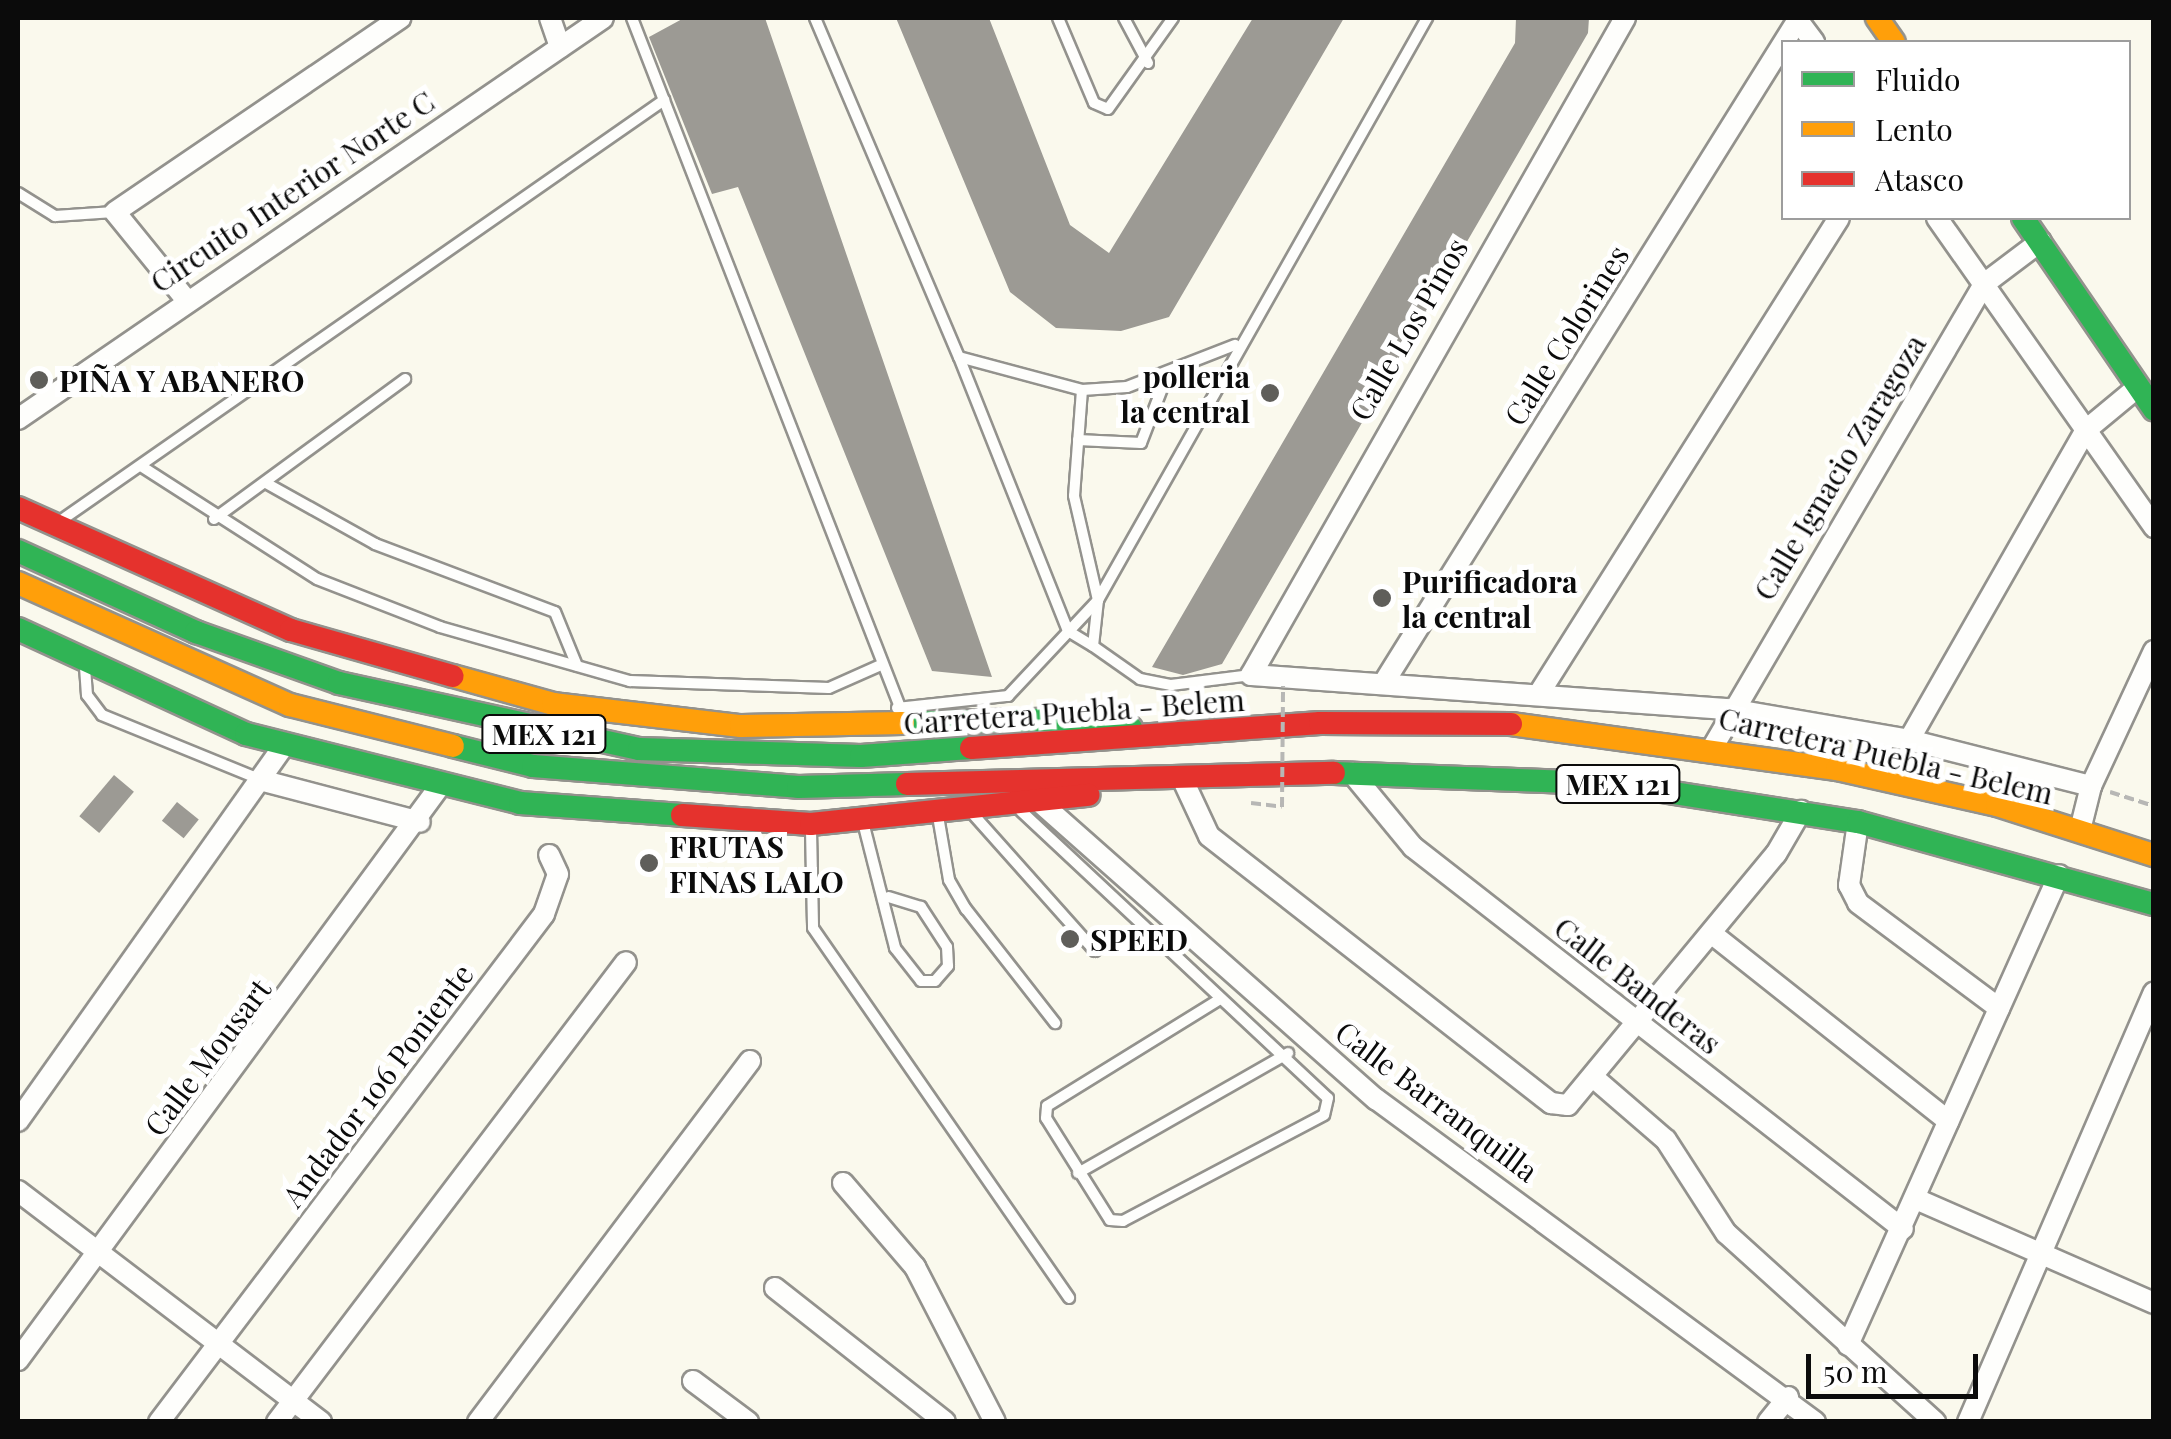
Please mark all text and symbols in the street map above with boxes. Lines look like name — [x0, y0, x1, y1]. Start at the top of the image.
legend — [1781, 40, 2131, 220]
text: Fluido — [1875, 59, 1961, 99]
street label: Circuito Interior Norte C — [143, 82, 441, 300]
text: Lento — [1875, 109, 1953, 149]
text: Atasco — [1875, 159, 1964, 199]
street label: Calle Los Pinos — [1341, 232, 1475, 426]
street label: Calle Colorines — [1496, 238, 1636, 432]
street label: Calle Ignacio Zaragoza — [1745, 328, 1933, 606]
place label: polleria la central — [1120, 358, 1250, 428]
place label: PIÑA Y ABANERO — [59, 362, 307, 398]
marker: PIÑA Y ABANERO — [28, 369, 50, 391]
marker: polleria la central — [1259, 382, 1281, 404]
place label: Purificadora la central — [1402, 563, 1578, 634]
marker: Purificadora la central — [1371, 587, 1393, 609]
street label: Carretera Puebla - Belem — [902, 681, 1246, 741]
street label: Carretera Puebla - Belem — [1715, 699, 2057, 811]
road number: MEX 121 — [479, 711, 609, 757]
road number: MEX 121 — [1553, 761, 1683, 807]
place label: FRUTAS FINAS LALO — [669, 828, 844, 898]
marker: FRUTAS FINAS LALO — [638, 852, 660, 874]
street label: Calle Banderas — [1548, 909, 1728, 1061]
place label: SPEED — [1090, 921, 1188, 957]
marker: SPEED — [1059, 928, 1081, 950]
street label: Andador 106 Poniente — [274, 956, 480, 1214]
street label: Calle Mousart — [136, 972, 278, 1142]
street label: Calle Barranquilla — [1329, 1013, 1545, 1189]
scale bar — [1811, 1334, 1984, 1396]
text: 50 m — [1823, 1351, 1888, 1391]

